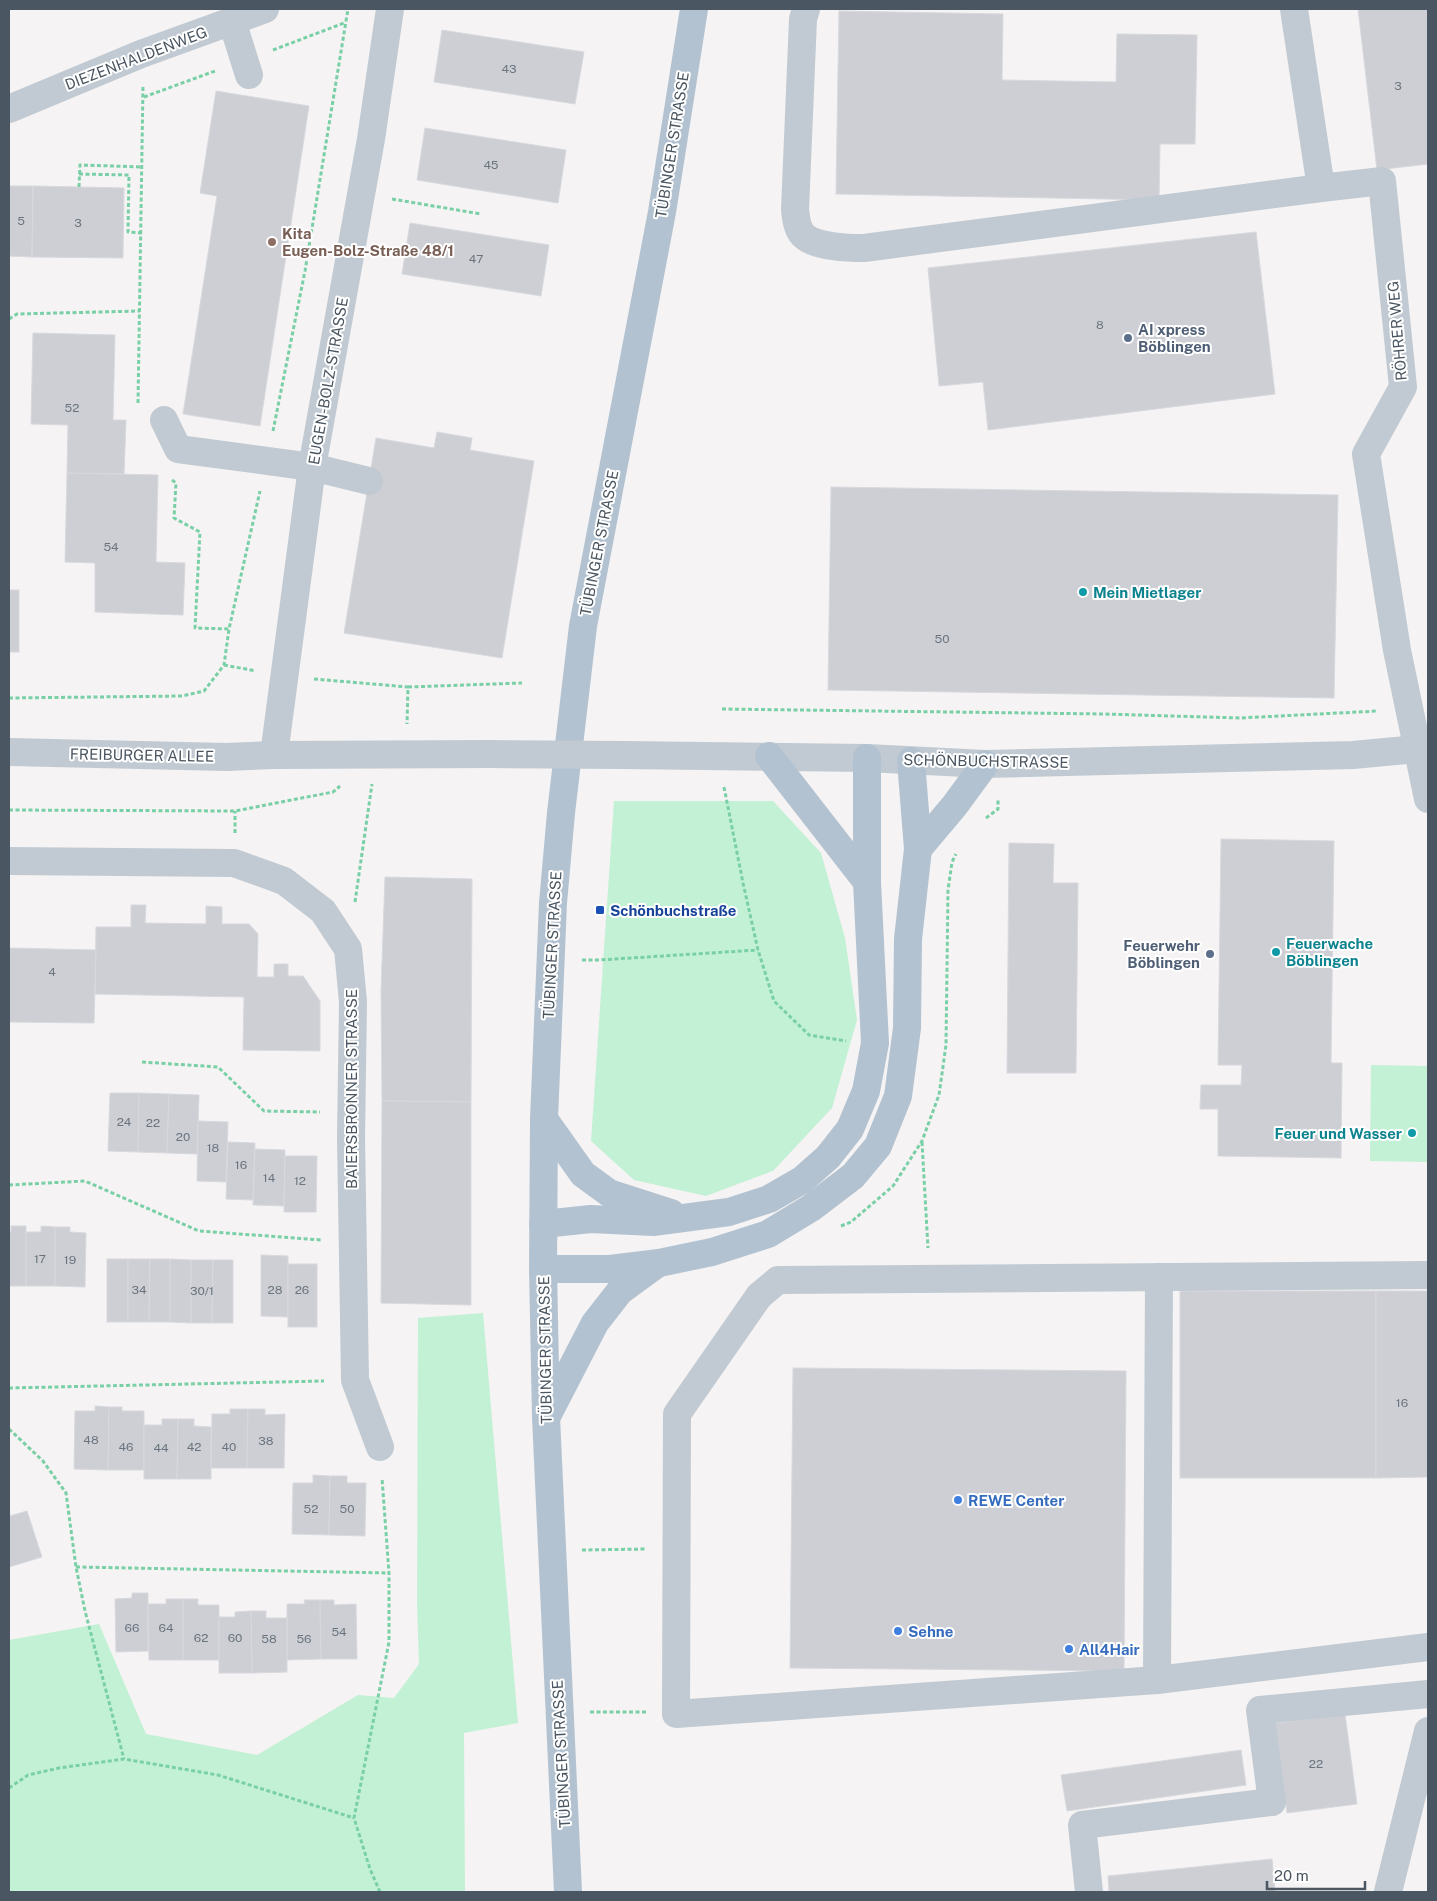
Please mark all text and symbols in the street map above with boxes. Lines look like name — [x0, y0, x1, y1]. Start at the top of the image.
street label: DIEZENHALDENWEG — [63, 23, 209, 93]
house number: 43 — [501, 62, 517, 76]
street label: TÜBINGER STRASSE — [651, 70, 692, 219]
house number: 3 — [1394, 79, 1402, 93]
house number: 45 — [483, 158, 499, 172]
house number: 5 — [17, 214, 25, 228]
house number: 3 — [74, 216, 82, 230]
place label: Kita Eugen-Bolz-Straße 48/1 — [282, 225, 454, 259]
marker: Kita Eugen-Bolz-Straße 48/1 — [266, 236, 278, 248]
house number: 47 — [469, 252, 483, 266]
street label: RÖHRER WEG — [1383, 280, 1410, 382]
street label: EUGEN-BOLZ-STRASSE — [305, 296, 351, 466]
house number: 8 — [1096, 318, 1104, 332]
place label: AI xpress Böblingen — [1138, 321, 1211, 355]
marker: AI xpress Böblingen — [1122, 332, 1134, 344]
house number: 52 — [65, 401, 79, 415]
street label: TÜBINGER STRASSE — [576, 468, 621, 617]
house number: 54 — [103, 540, 119, 554]
place label: Mein Mietlager — [1093, 584, 1201, 601]
marker: Mein Mietlager — [1077, 586, 1089, 598]
house number: 50 — [934, 632, 950, 646]
street label: FREIBURGER ALLEE — [70, 745, 214, 765]
street label: SCHÖNBUCHSTRASSE — [903, 750, 1069, 771]
street label: TÜBINGER STRASSE — [539, 871, 564, 1019]
place label: Schönbuchstraße — [610, 902, 737, 919]
marker: Schönbuchstraße — [594, 904, 606, 916]
place label: Feuerwache Böblingen — [1286, 935, 1373, 969]
place label: Feuerwehr Böblingen — [1123, 937, 1200, 971]
marker: Feuerwache Böblingen — [1270, 946, 1282, 958]
marker: Feuerwehr Böblingen — [1204, 948, 1216, 960]
house number: 4 — [48, 965, 56, 979]
street label: BAIERSBRONNER STRASSE — [343, 989, 360, 1189]
house number: 24 — [117, 1115, 132, 1129]
house number: 22 — [146, 1116, 160, 1130]
place label: Feuer und Wasser — [1274, 1125, 1402, 1142]
marker: Feuer und Wasser — [1406, 1127, 1418, 1139]
house number: 20 — [176, 1130, 190, 1144]
house number: 18 — [207, 1141, 220, 1155]
house number: 16 — [235, 1158, 247, 1172]
house number: 14 — [263, 1171, 276, 1185]
house number: 12 — [294, 1174, 306, 1188]
house number: 17 — [34, 1252, 46, 1266]
house number: 19 — [64, 1253, 76, 1267]
street label: TÜBINGER STRASSE — [534, 1276, 555, 1424]
house number: 34 — [131, 1283, 147, 1297]
house number: 28 — [268, 1283, 283, 1297]
house number: 26 — [295, 1283, 309, 1297]
house number: 30/1 — [190, 1284, 214, 1298]
house number: 16 — [1396, 1396, 1408, 1410]
house number: 48 — [83, 1433, 99, 1447]
house number: 38 — [258, 1434, 274, 1448]
house number: 46 — [118, 1440, 134, 1454]
house number: 42 — [187, 1440, 201, 1454]
house number: 40 — [222, 1440, 236, 1454]
house number: 44 — [153, 1441, 169, 1455]
place label: REWE Center — [968, 1492, 1064, 1509]
marker: REWE Center — [952, 1494, 964, 1506]
house number: 52 — [304, 1502, 318, 1516]
house number: 50 — [339, 1502, 355, 1516]
house number: 66 — [125, 1621, 139, 1635]
house number: 64 — [159, 1621, 174, 1635]
place label: Sehne — [908, 1623, 953, 1640]
house number: 54 — [331, 1625, 347, 1639]
marker: Sehne — [892, 1625, 904, 1637]
house number: 62 — [194, 1631, 208, 1645]
house number: 60 — [228, 1631, 242, 1645]
house number: 58 — [261, 1632, 277, 1646]
house number: 56 — [296, 1632, 312, 1646]
place label: All4Hair — [1079, 1641, 1140, 1658]
marker: All4Hair — [1063, 1643, 1075, 1655]
street label: TÜBINGER STRASSE — [548, 1680, 573, 1828]
house number: 22 — [1309, 1757, 1323, 1771]
scale bar — [1267, 1858, 1364, 1890]
text: 20 m — [1274, 1867, 1309, 1884]

